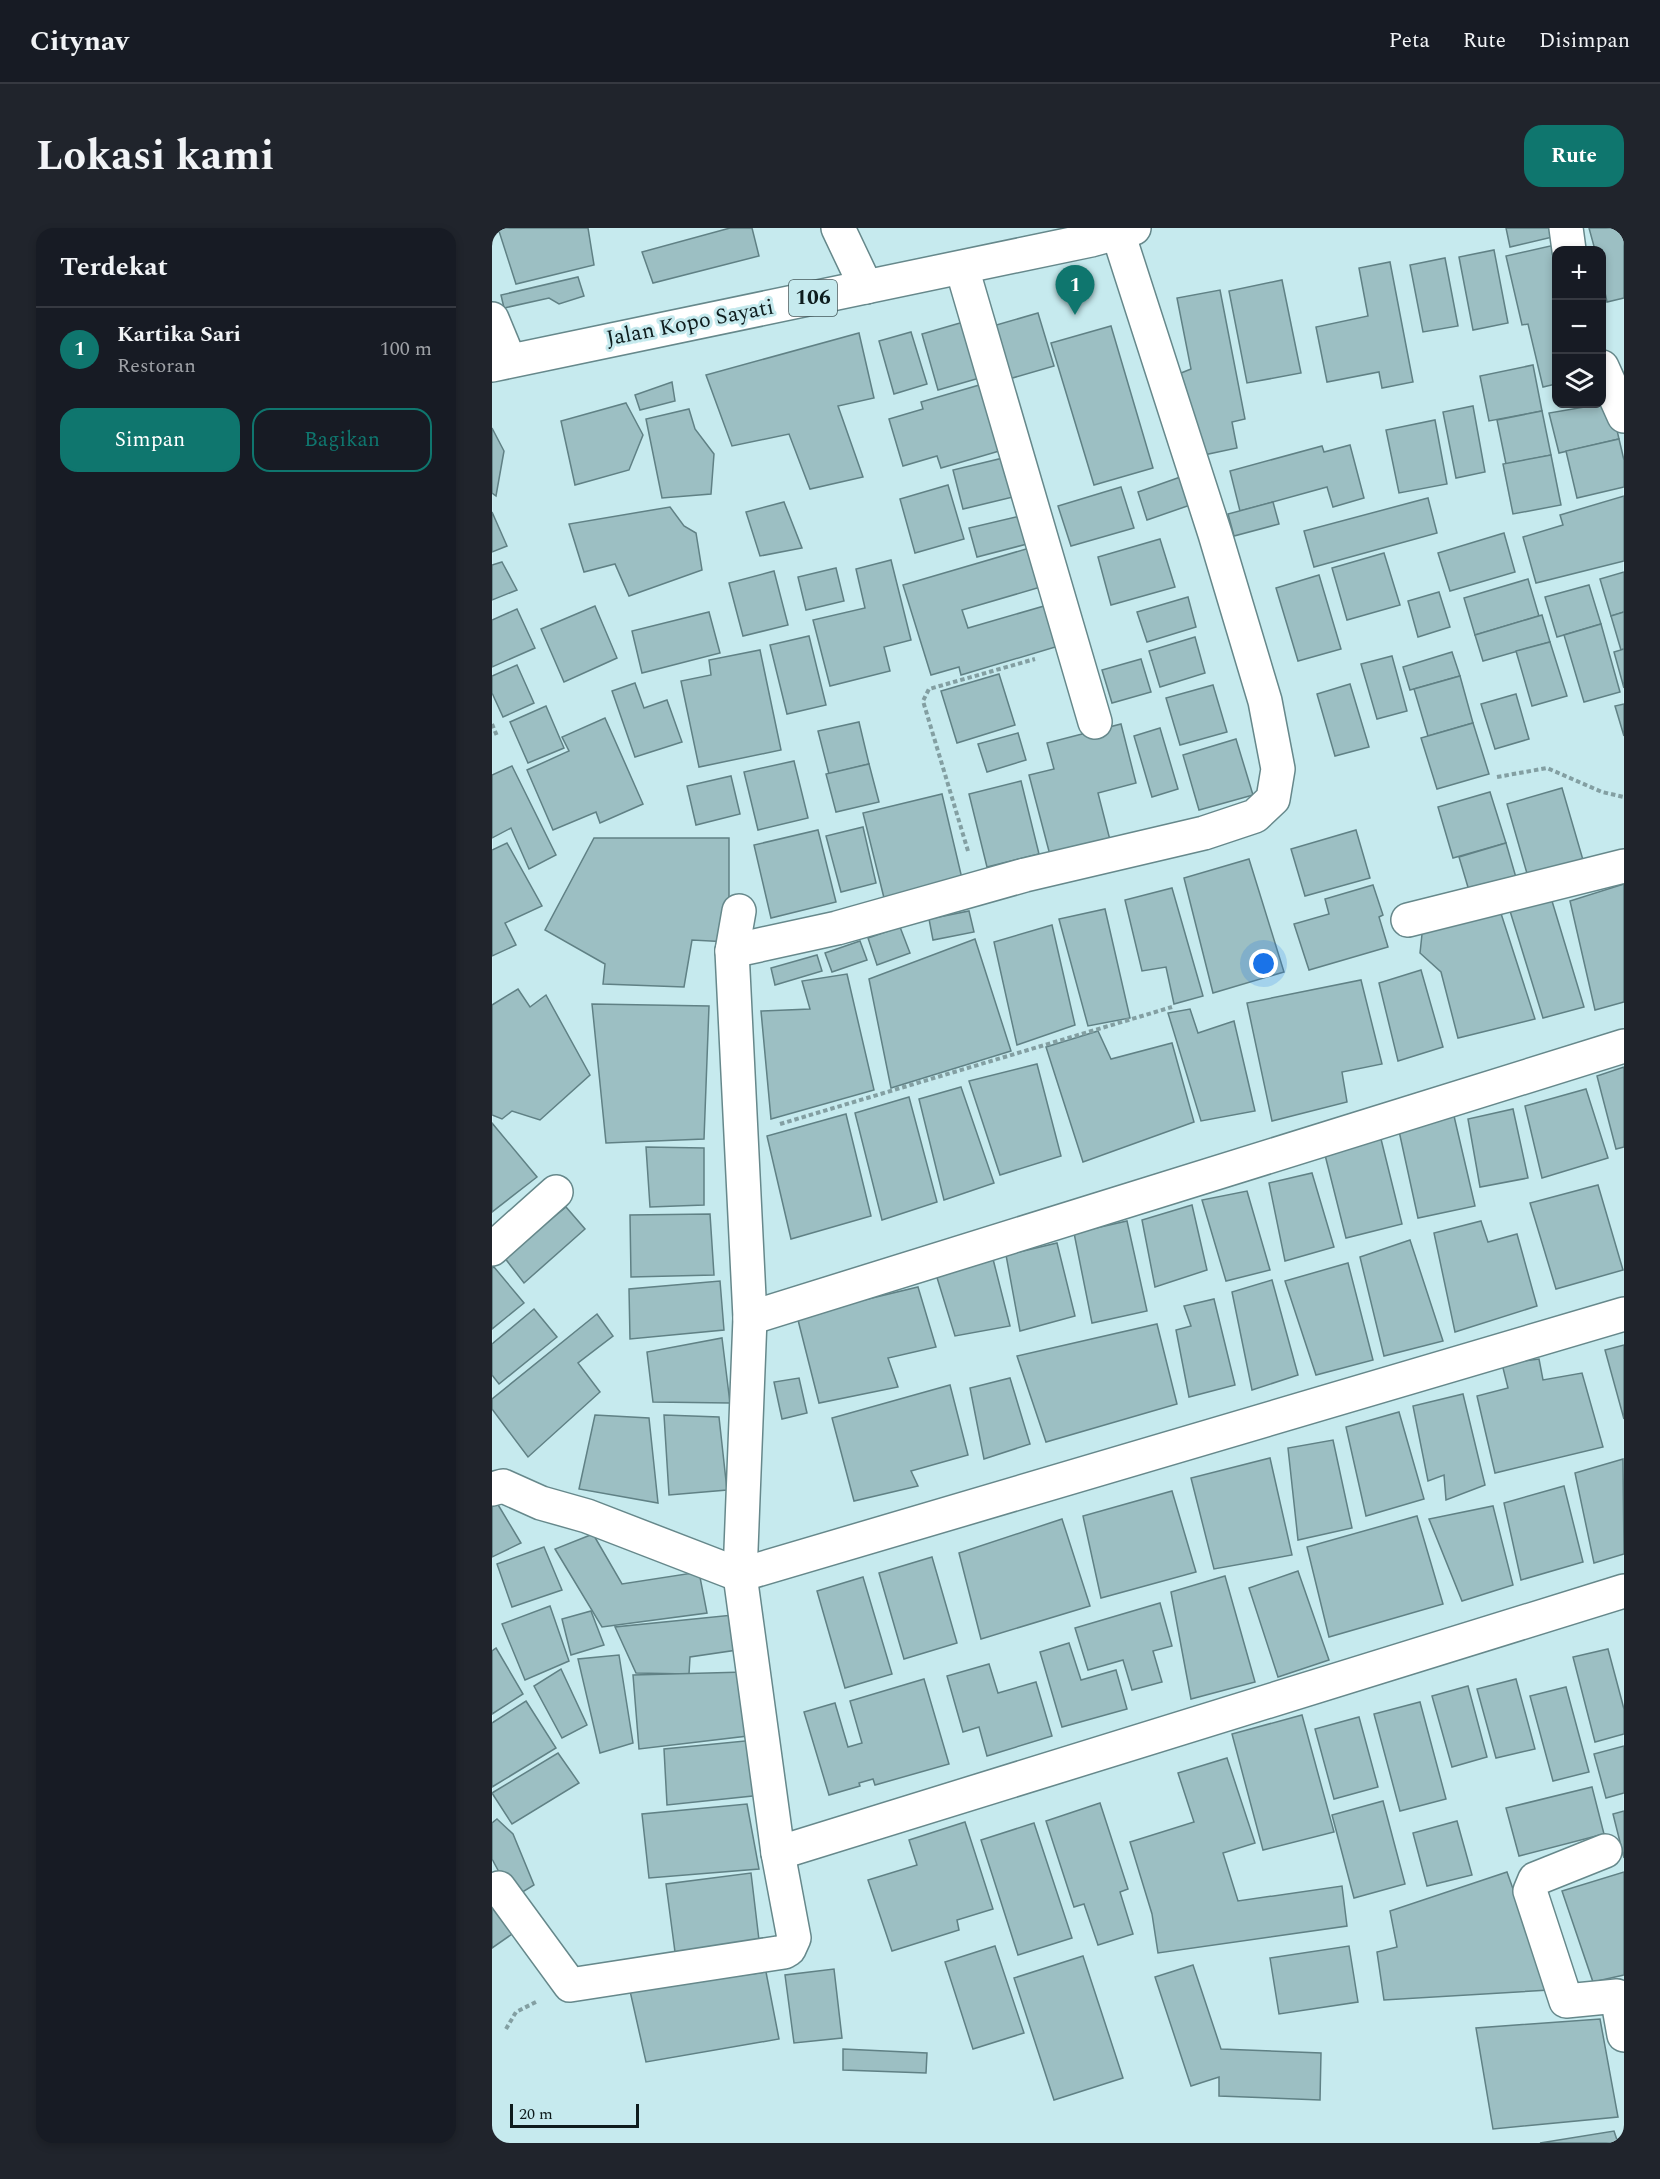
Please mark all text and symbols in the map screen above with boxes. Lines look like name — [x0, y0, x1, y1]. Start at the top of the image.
text: Citynav — [30, 20, 129, 63]
text: Peta — [1389, 25, 1430, 57]
text: Rute — [1463, 25, 1506, 57]
text: Disimpan — [1539, 25, 1630, 57]
text: Lokasi kami — [36, 125, 274, 188]
button: Rute — [1524, 125, 1624, 187]
map controls — [1552, 246, 1606, 408]
button: + — [1552, 246, 1606, 300]
text: Terdekat — [60, 247, 168, 287]
pin: 1 — [1056, 266, 1094, 315]
road number: 106 — [789, 280, 837, 316]
street label: Jalan Kopo Sayati — [603, 291, 777, 355]
button: − — [1552, 300, 1606, 354]
text: Kartika Sari — [117, 318, 241, 351]
text: 1 — [74, 334, 85, 364]
text: 100 m — [380, 334, 432, 364]
text: Restoran — [117, 351, 196, 381]
button: layers — [1552, 354, 1606, 408]
button: Simpan — [60, 408, 240, 472]
button: Bagikan — [252, 408, 432, 472]
your location — [1249, 949, 1278, 978]
scale bar — [510, 2101, 639, 2128]
text: 20 m — [519, 2102, 553, 2126]

